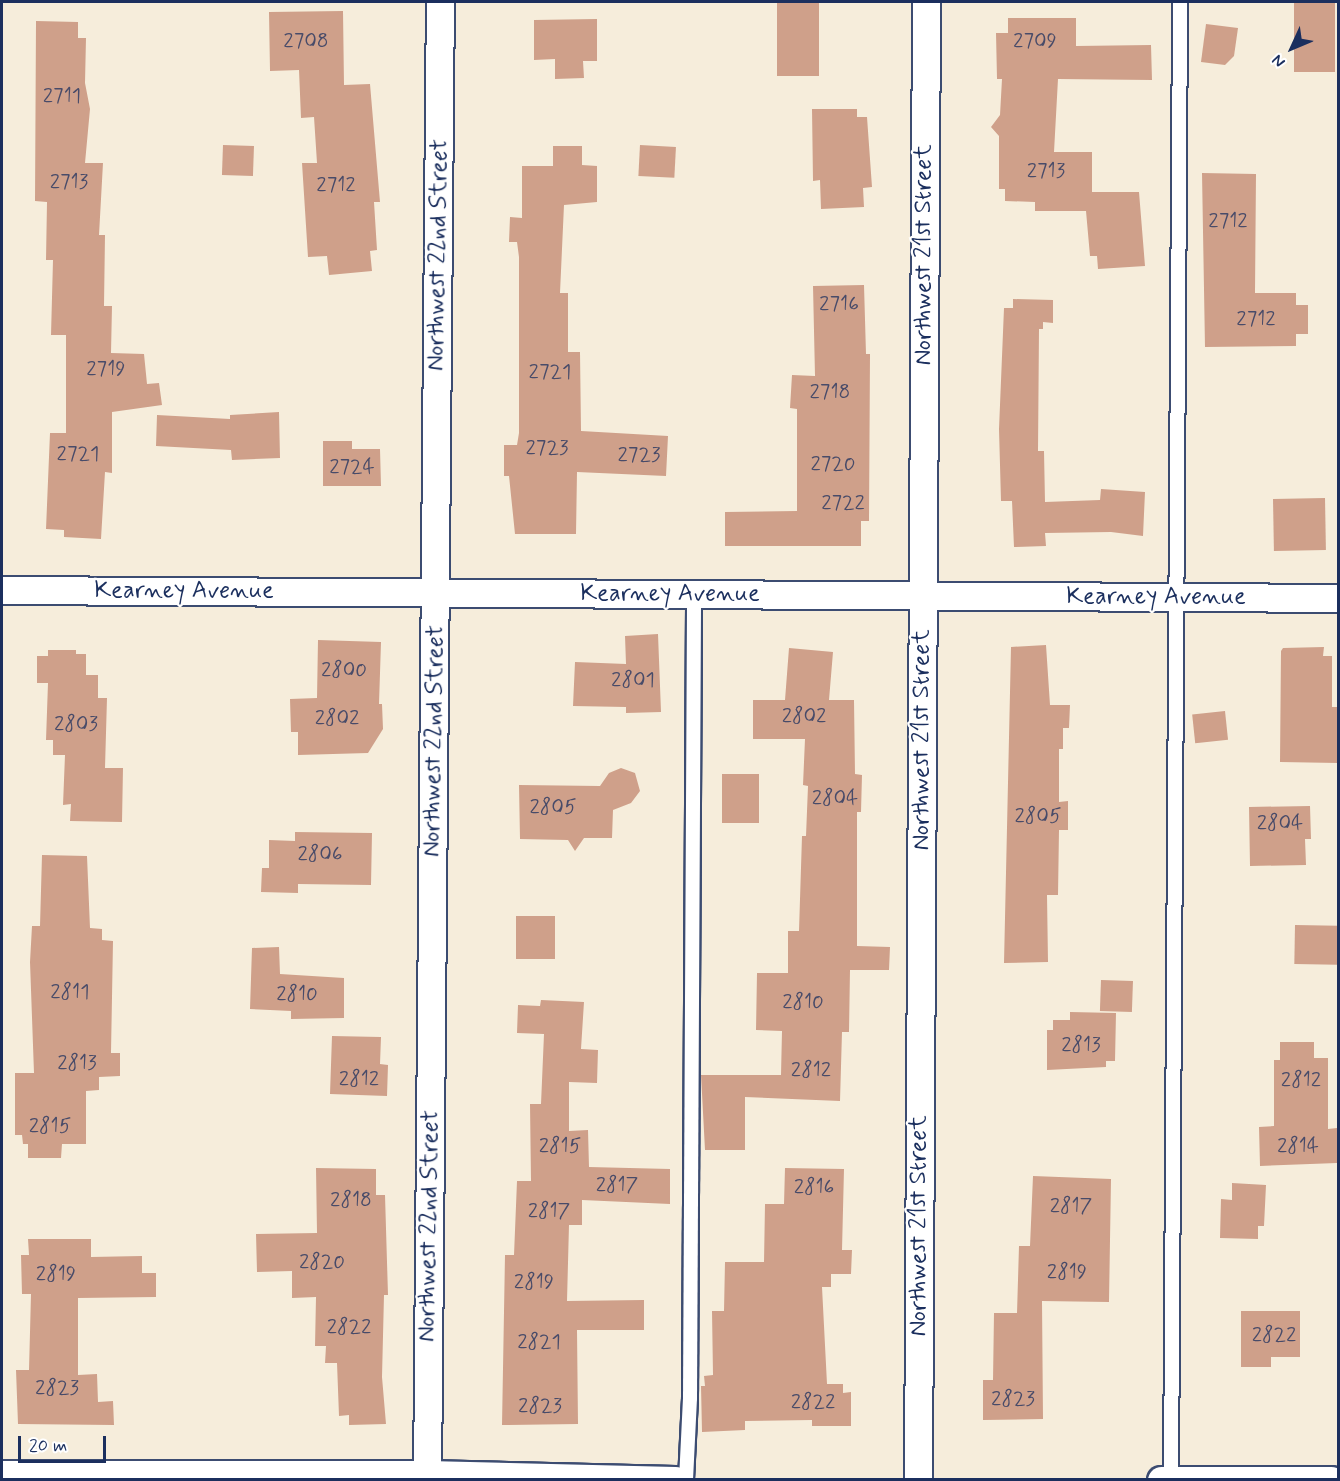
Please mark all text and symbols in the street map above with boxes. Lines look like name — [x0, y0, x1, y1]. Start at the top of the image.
north arrow — [1262, 18, 1322, 78]
house number: 2708 — [283, 28, 329, 54]
house number: 2709 — [1013, 28, 1057, 54]
text: N — [1267, 50, 1290, 72]
house number: 2711 — [43, 83, 81, 109]
street label: Northwest 22nd Street — [422, 139, 454, 371]
street label: Northwest 21st Street — [910, 144, 938, 366]
house number: 2713 — [1027, 158, 1065, 184]
house number: 2713 — [50, 169, 88, 195]
house number: 2712 — [316, 172, 356, 198]
house number: 2712 — [1208, 208, 1248, 234]
house number: 2716 — [819, 291, 859, 317]
house number: 2712 — [1236, 306, 1276, 332]
house number: 2719 — [86, 356, 126, 382]
house number: 2721 — [529, 359, 571, 385]
house number: 2718 — [810, 379, 850, 405]
house number: 2723 — [526, 435, 568, 461]
house number: 2721 — [57, 441, 99, 467]
house number: 2723 — [618, 442, 660, 468]
house number: 2720 — [810, 451, 856, 477]
house number: 2724 — [329, 454, 375, 480]
house number: 2722 — [821, 490, 865, 516]
street label: Kearney Avenue — [98, 577, 270, 605]
street label: Kearney Avenue — [584, 580, 756, 608]
street label: Kearney Avenue — [1070, 583, 1242, 611]
street label: Northwest 22nd Street — [418, 625, 450, 857]
street label: Northwest 21st Street — [908, 629, 936, 851]
house number: 2800 — [321, 657, 367, 683]
house number: 2801 — [611, 667, 655, 693]
house number: 2802 — [782, 703, 826, 729]
house number: 2802 — [315, 705, 359, 731]
house number: 2803 — [54, 711, 98, 737]
house number: 2804 — [812, 785, 858, 811]
house number: 2805 — [529, 794, 577, 820]
house number: 2805 — [1014, 803, 1062, 829]
house number: 2804 — [1257, 810, 1303, 836]
house number: 2806 — [297, 841, 343, 867]
house number: 2811 — [50, 979, 90, 1005]
house number: 2810 — [276, 981, 318, 1007]
house number: 2810 — [782, 989, 824, 1015]
house number: 2813 — [1061, 1032, 1101, 1058]
house number: 2813 — [57, 1050, 97, 1076]
house number: 2812 — [791, 1057, 831, 1083]
house number: 2812 — [339, 1066, 379, 1092]
house number: 2812 — [1281, 1067, 1321, 1093]
street label: Northwest 22nd Street — [413, 1110, 445, 1342]
house number: 2815 — [29, 1113, 71, 1139]
street label: Northwest 21st Street — [905, 1115, 933, 1337]
house number: 2815 — [539, 1133, 581, 1159]
house number: 2814 — [1277, 1133, 1319, 1159]
house number: 2817 — [596, 1172, 638, 1198]
house number: 2816 — [794, 1174, 834, 1200]
house number: 2818 — [330, 1187, 372, 1213]
house number: 2817 — [1050, 1193, 1092, 1219]
house number: 2817 — [528, 1198, 570, 1224]
house number: 2820 — [299, 1249, 345, 1275]
house number: 2819 — [1047, 1259, 1087, 1285]
house number: 2819 — [36, 1261, 76, 1287]
house number: 2819 — [514, 1269, 554, 1295]
house number: 2822 — [327, 1314, 371, 1340]
house number: 2822 — [1252, 1322, 1296, 1348]
house number: 2821 — [517, 1329, 561, 1355]
house number: 2823 — [35, 1375, 79, 1401]
house number: 2823 — [991, 1386, 1035, 1412]
house number: 2822 — [791, 1389, 835, 1415]
house number: 2823 — [518, 1393, 562, 1419]
scale bar — [21, 1424, 110, 1462]
text: 20 m — [29, 1434, 67, 1458]

